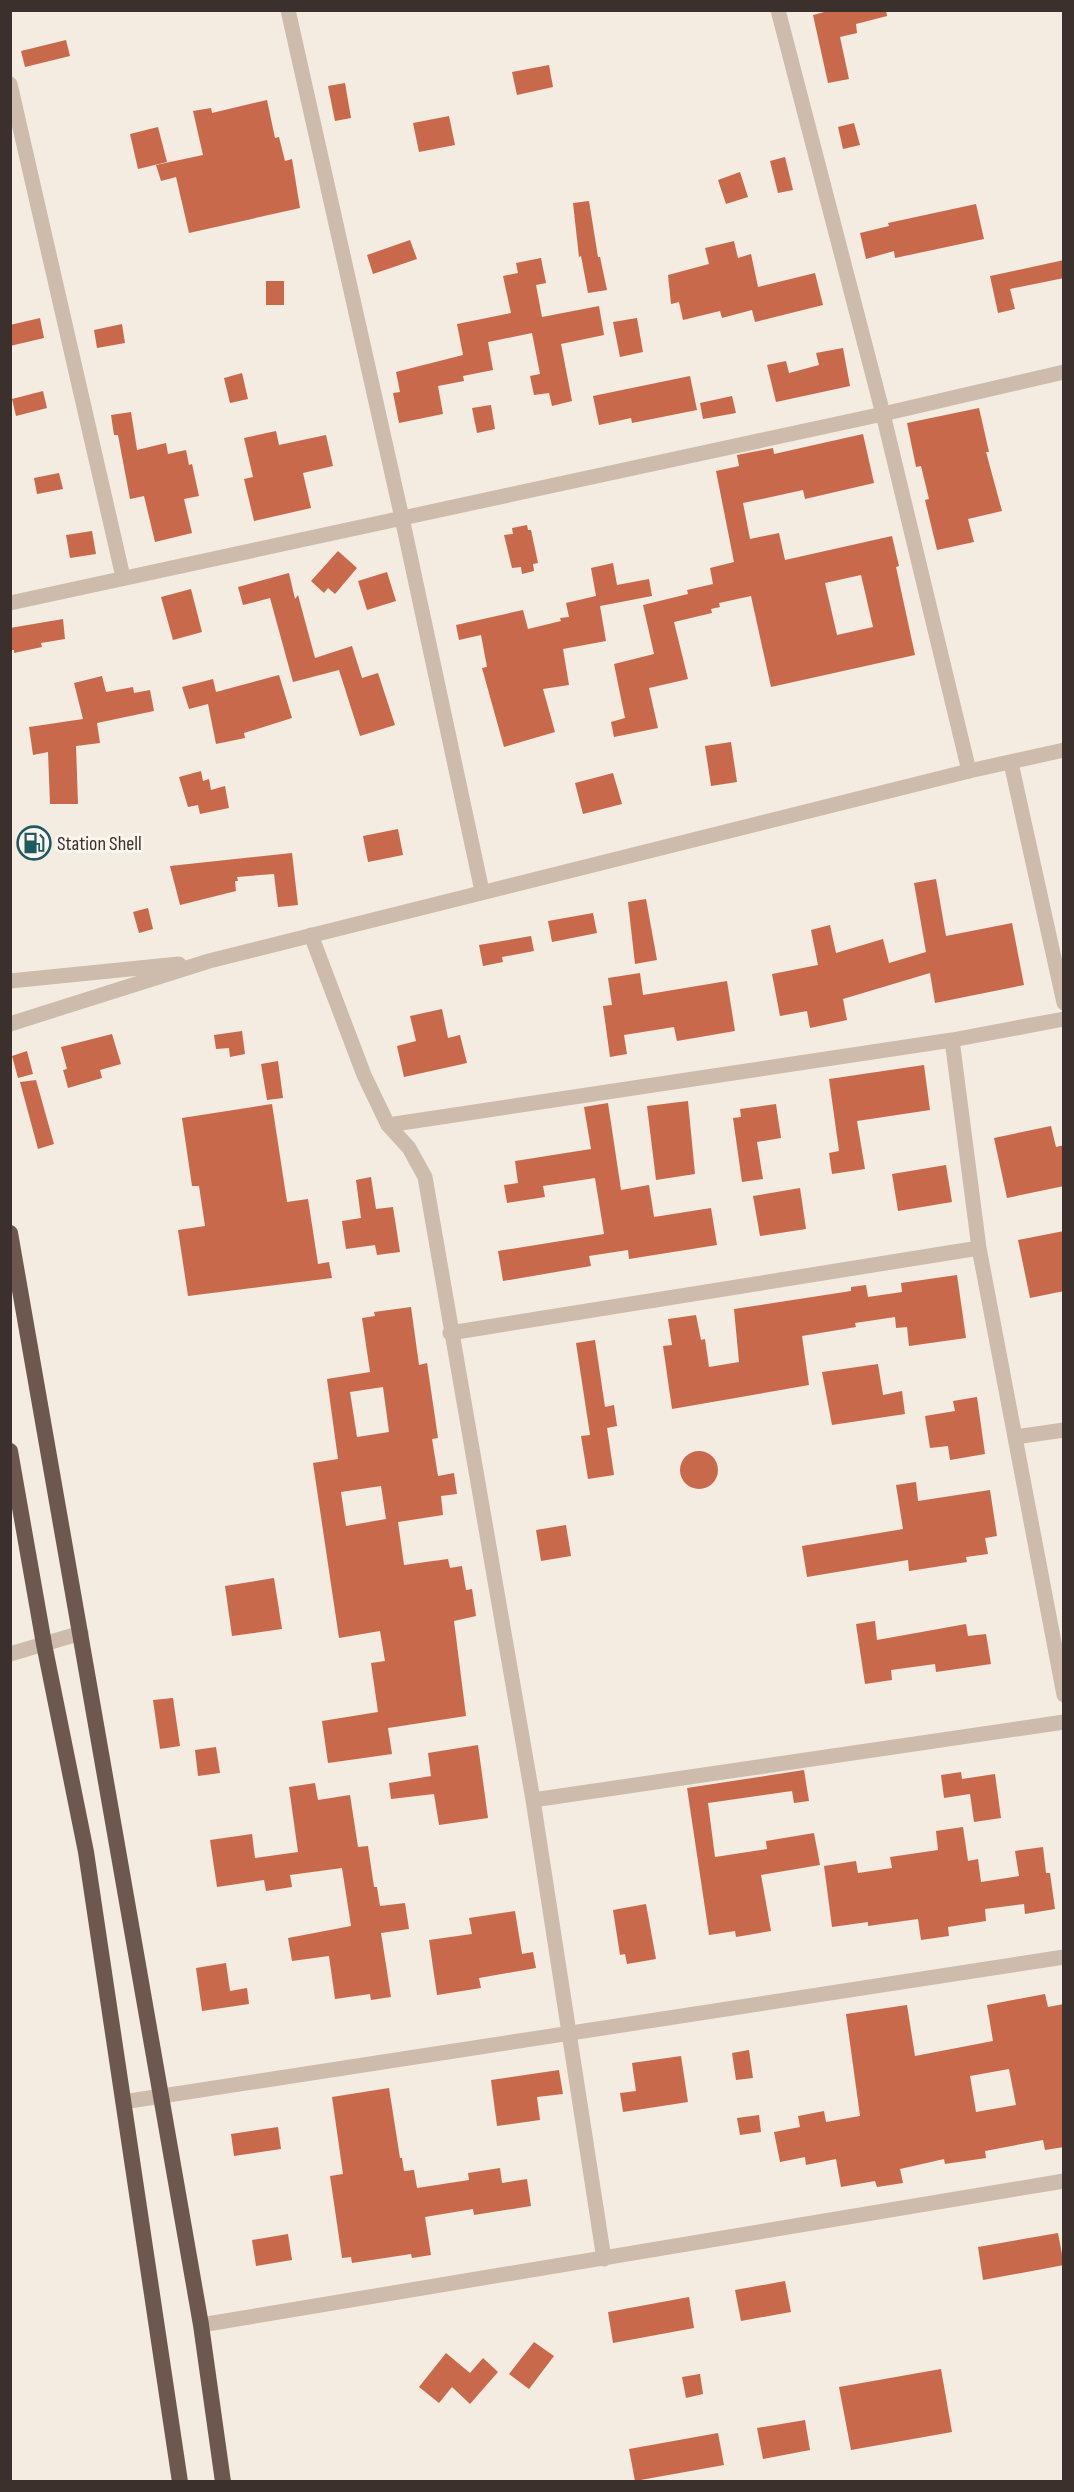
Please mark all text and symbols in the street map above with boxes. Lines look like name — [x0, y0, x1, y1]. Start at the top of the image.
fuel station icon: Station Shell — [16, 825, 52, 861]
place label: Station Shell — [57, 832, 142, 856]

